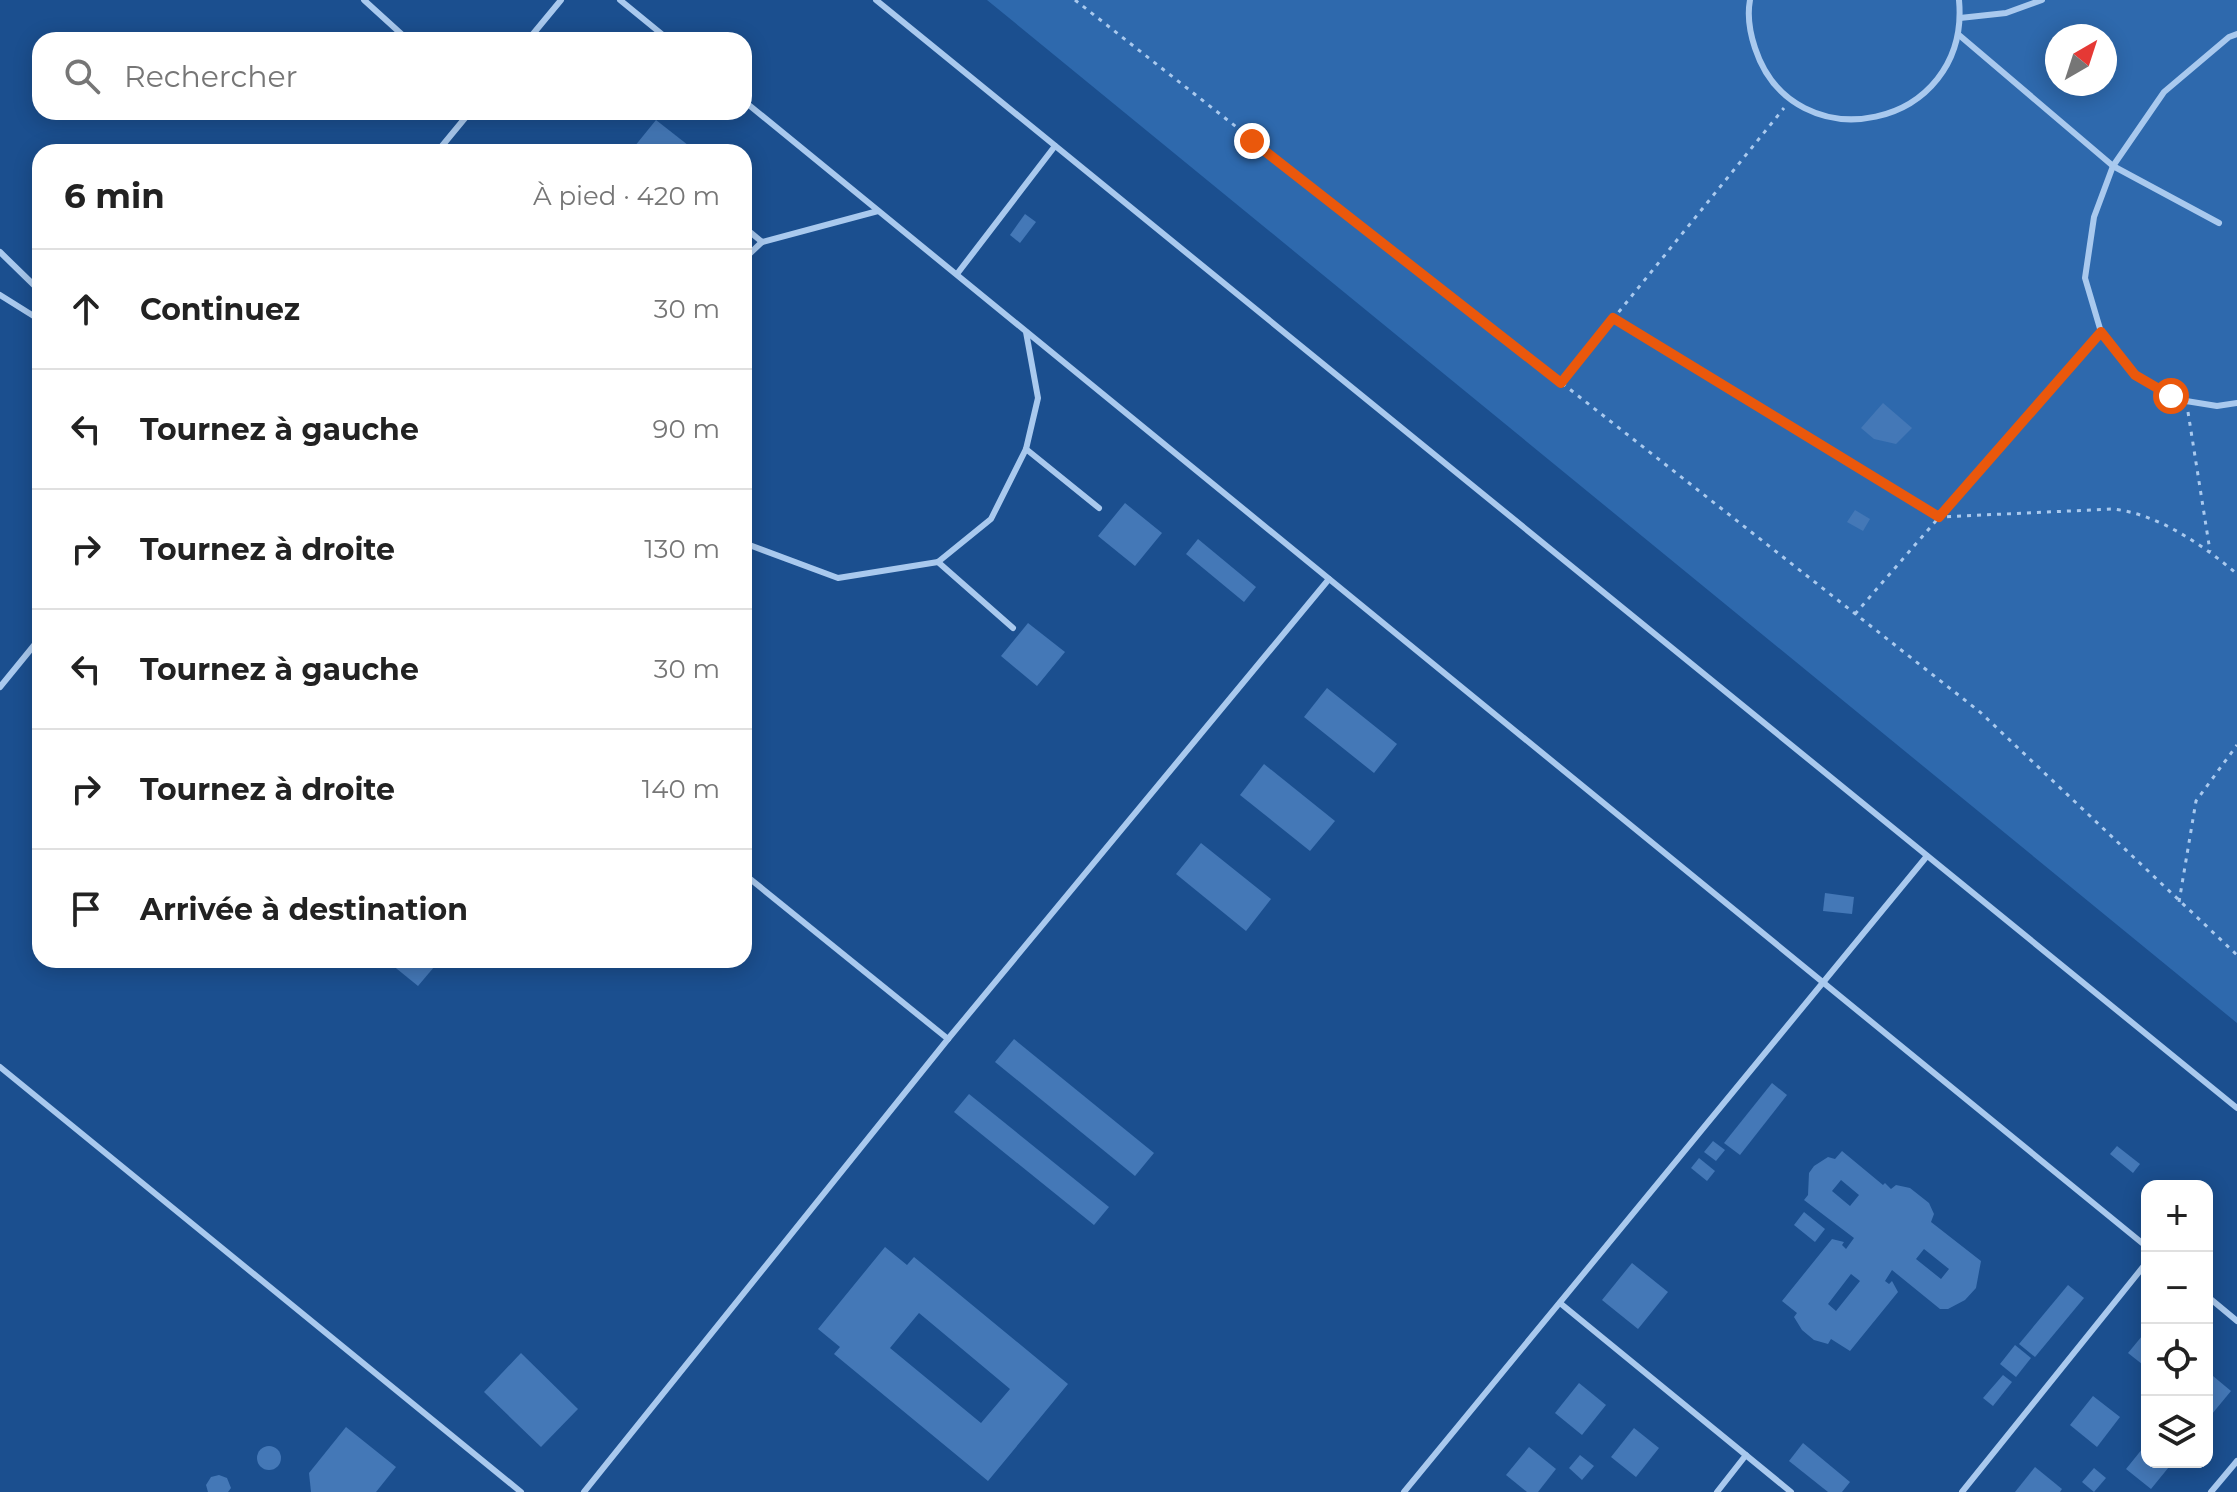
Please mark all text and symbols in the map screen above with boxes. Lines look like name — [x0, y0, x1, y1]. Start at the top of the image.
north arrow — [2045, 24, 2117, 96]
search box — [32, 32, 752, 120]
icon: search — [60, 54, 104, 98]
text: Rechercher — [124, 58, 298, 95]
route end — [1234, 123, 1270, 159]
text: 6 min — [64, 175, 165, 217]
text: À pied · 420 m — [533, 180, 720, 212]
icon: ahead — [64, 287, 108, 331]
text: Continuez — [140, 291, 300, 328]
text: 30 m — [654, 293, 720, 325]
route start — [2153, 378, 2189, 414]
icon: left — [64, 407, 108, 451]
text: Tournez à gauche — [140, 411, 419, 448]
text: 90 m — [653, 413, 720, 445]
icon: right — [64, 527, 108, 571]
text: Tournez à droite — [140, 531, 395, 568]
text: 130 m — [644, 533, 720, 565]
icon: left — [64, 647, 108, 691]
text: Tournez à gauche — [140, 651, 419, 688]
text: 30 m — [654, 653, 720, 685]
icon: right — [64, 767, 108, 811]
text: Tournez à droite — [140, 771, 395, 808]
text: 140 m — [642, 773, 720, 805]
icon: arrive — [64, 887, 108, 931]
text: Arrivée à destination — [140, 891, 468, 928]
map controls — [2141, 1180, 2213, 1468]
button: + — [2141, 1180, 2213, 1252]
button: − — [2141, 1252, 2213, 1324]
button: locate — [2141, 1324, 2213, 1396]
button: layers — [2141, 1396, 2213, 1468]

